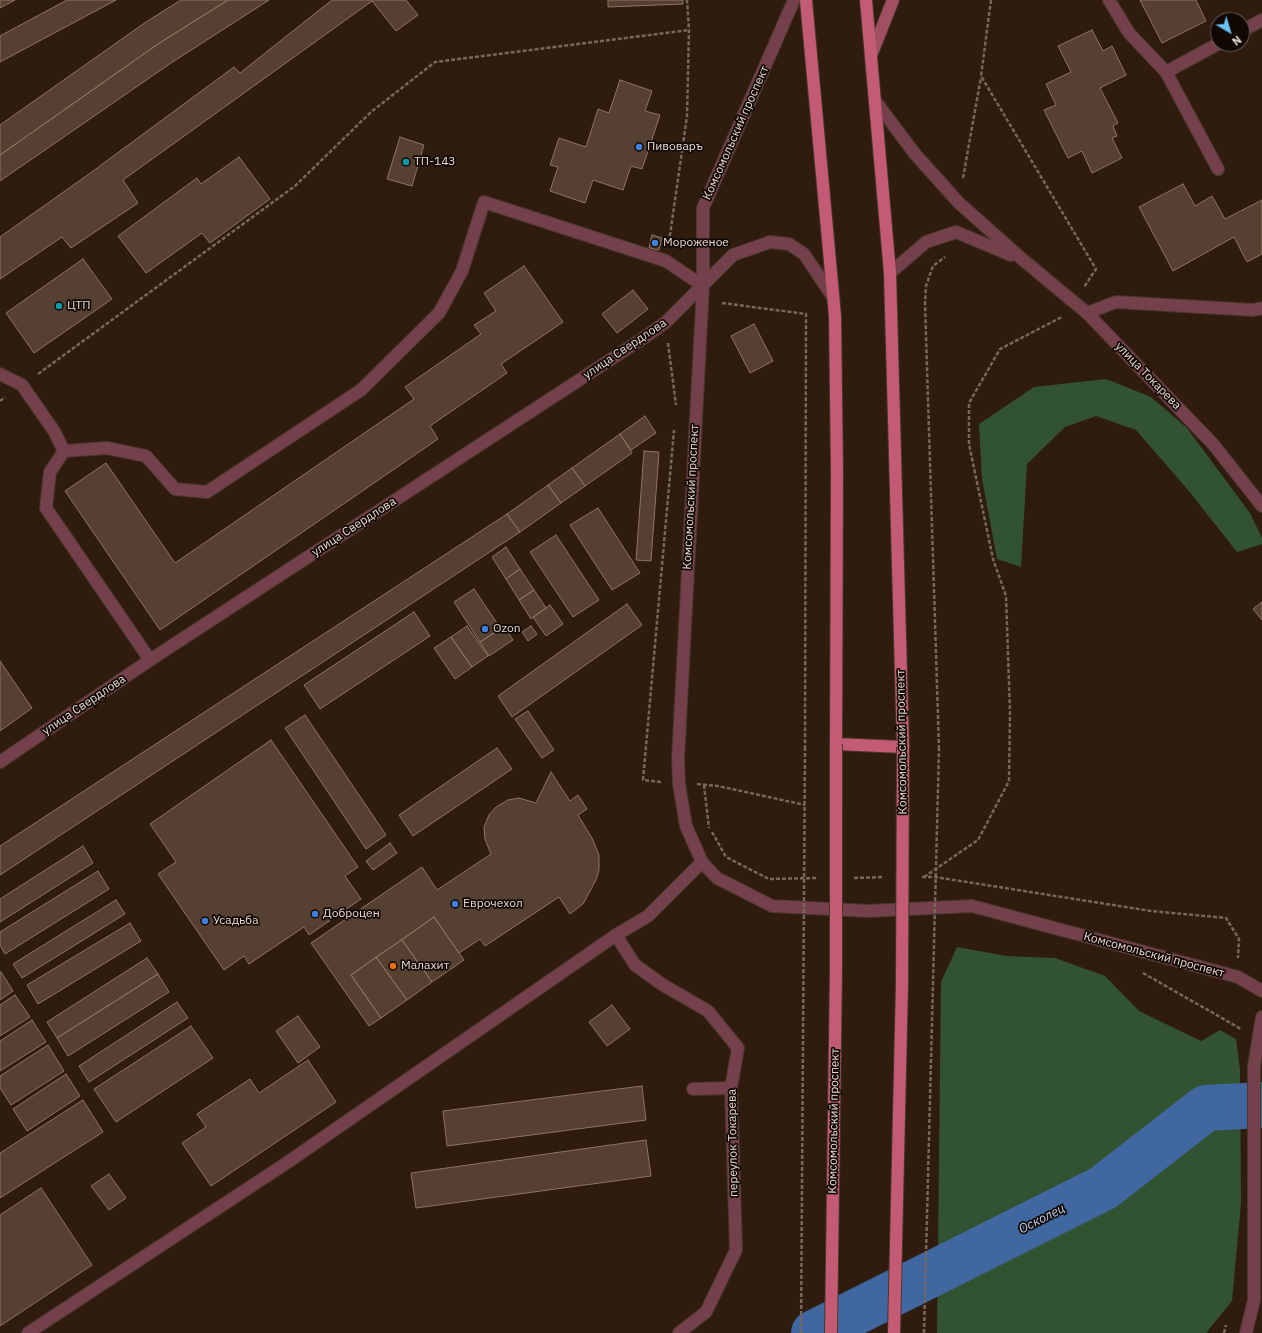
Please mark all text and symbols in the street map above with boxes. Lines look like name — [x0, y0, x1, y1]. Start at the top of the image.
north arrow — [1210, 12, 1250, 52]
text: N — [1229, 33, 1244, 49]
street label: Комсомольский проспект — [700, 64, 772, 202]
place label: Пивоваръ — [647, 140, 703, 154]
marker: Пивоваръ — [634, 142, 644, 152]
place label: ТП-143 — [414, 155, 456, 169]
marker: ТП-143 — [401, 157, 411, 167]
place label: Мороженое — [663, 236, 729, 250]
marker: Мороженое — [650, 238, 660, 248]
place label: ЦТП — [67, 299, 90, 313]
marker: ЦТП — [54, 301, 64, 311]
street label: улица Свердлова — [581, 316, 669, 382]
street label: улица Токарева — [1112, 339, 1184, 413]
street label: Комсомольский проспект — [680, 424, 702, 570]
street label: улица Свердлова — [309, 494, 399, 560]
place label: Ozon — [493, 622, 520, 636]
marker: Ozon — [480, 624, 490, 634]
street label: Комсомольский проспект — [894, 669, 910, 815]
street label: улица Свердлова — [40, 672, 128, 738]
place label: Еврочехол — [463, 897, 523, 911]
marker: Еврочехол — [450, 899, 460, 909]
place label: Доброцен — [323, 907, 380, 921]
marker: Доброцен — [310, 909, 320, 919]
place label: Усадьба — [213, 914, 259, 928]
marker: Усадьба — [200, 916, 210, 926]
street label: Комсомольский проспект — [1082, 929, 1226, 981]
place label: Малахит — [401, 959, 449, 973]
marker: Малахит — [388, 961, 398, 971]
street label: Комсомольский проспект — [826, 1048, 842, 1194]
street label: переулок Токарева — [725, 1089, 741, 1197]
water label: Осколец — [1016, 1201, 1068, 1237]

